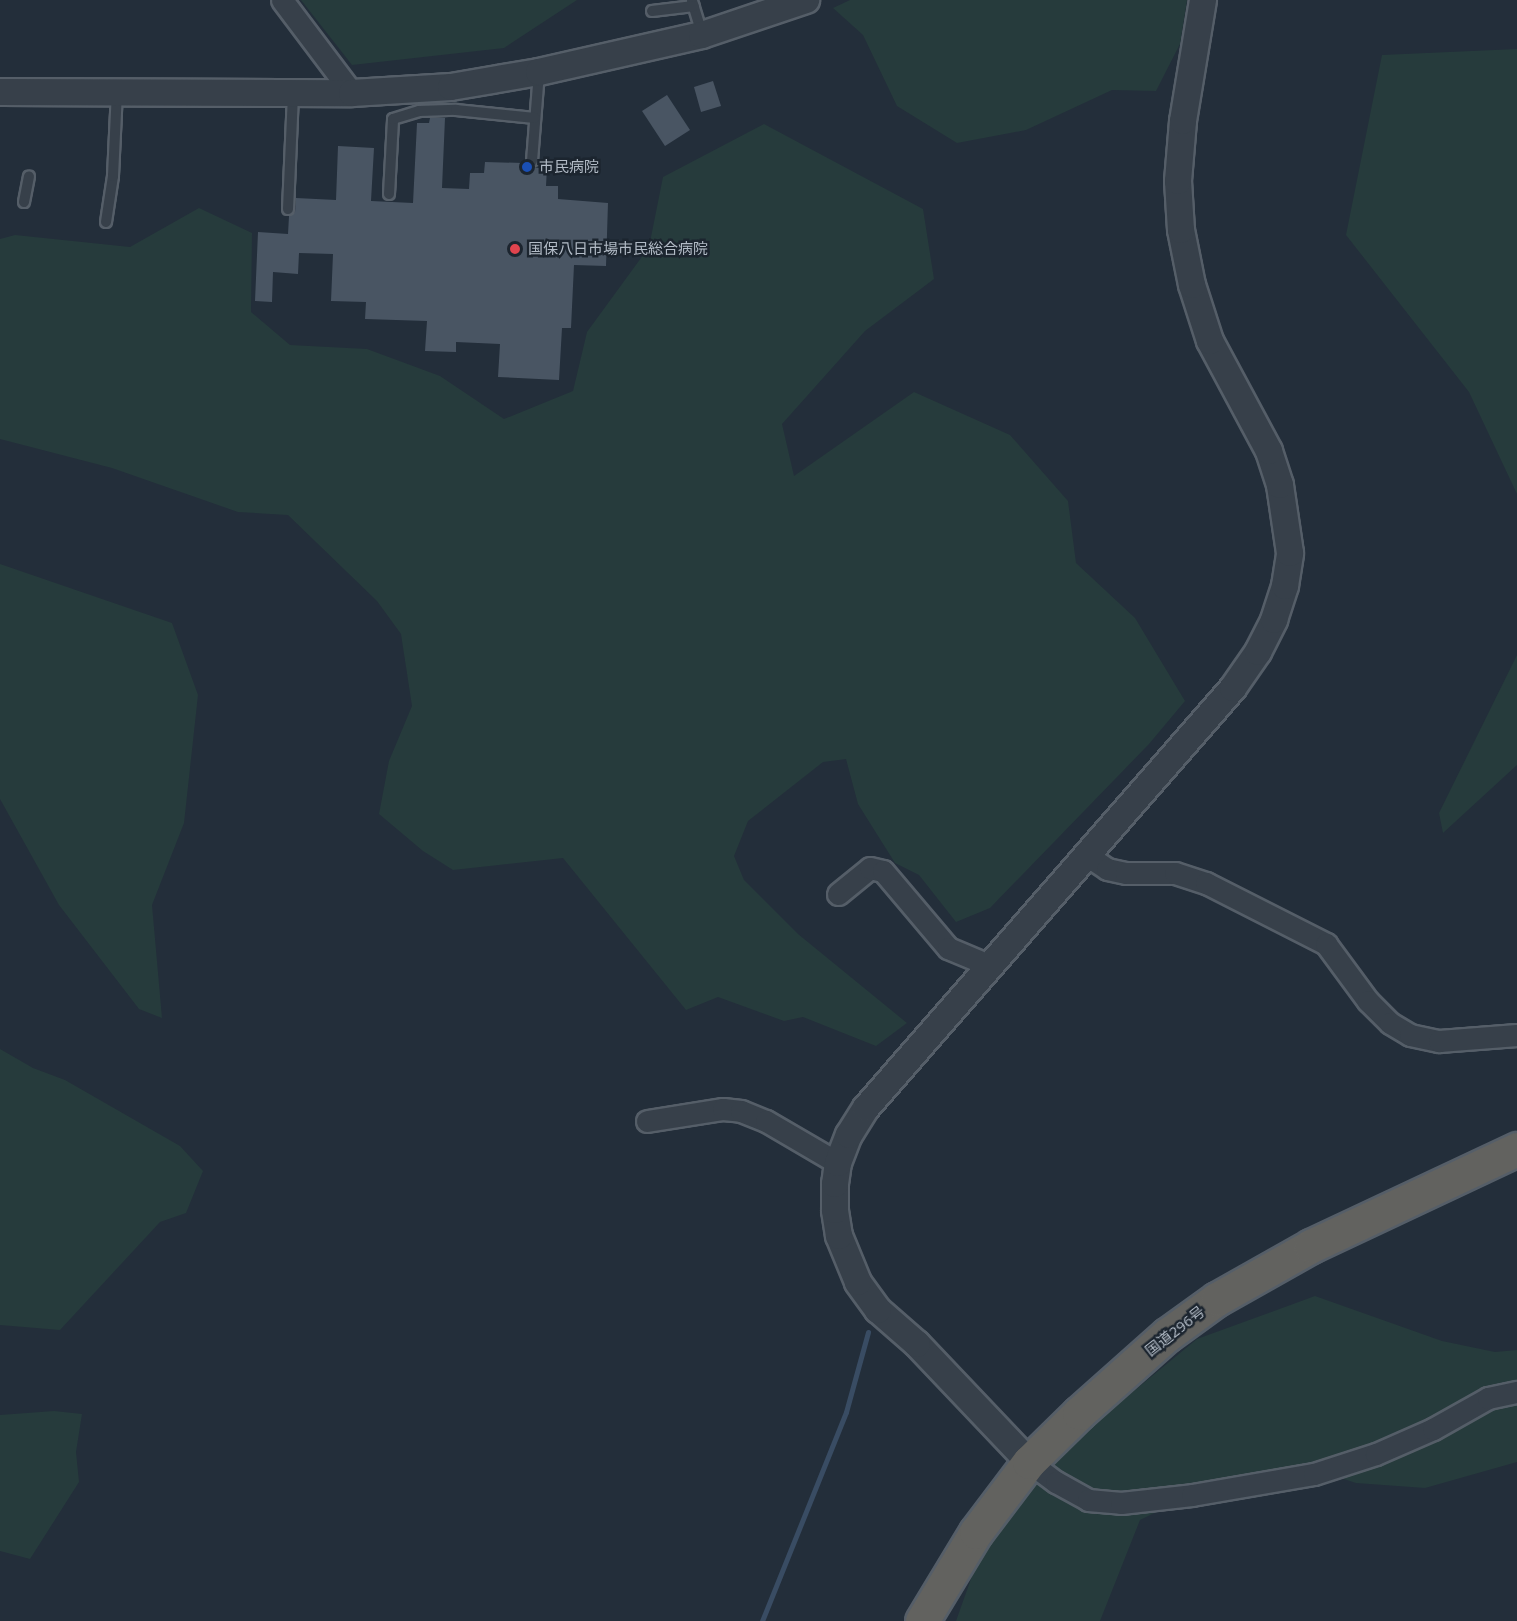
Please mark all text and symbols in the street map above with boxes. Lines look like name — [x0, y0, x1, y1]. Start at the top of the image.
place label: 市民病院 — [539, 158, 599, 176]
marker: 市民病院 — [520, 160, 534, 174]
marker: 国保八日市場市民総合病院 — [506, 240, 524, 258]
place label: 国保八日市場市民総合病院 — [528, 240, 708, 258]
street label: 国道296号 — [1142, 1302, 1208, 1360]

